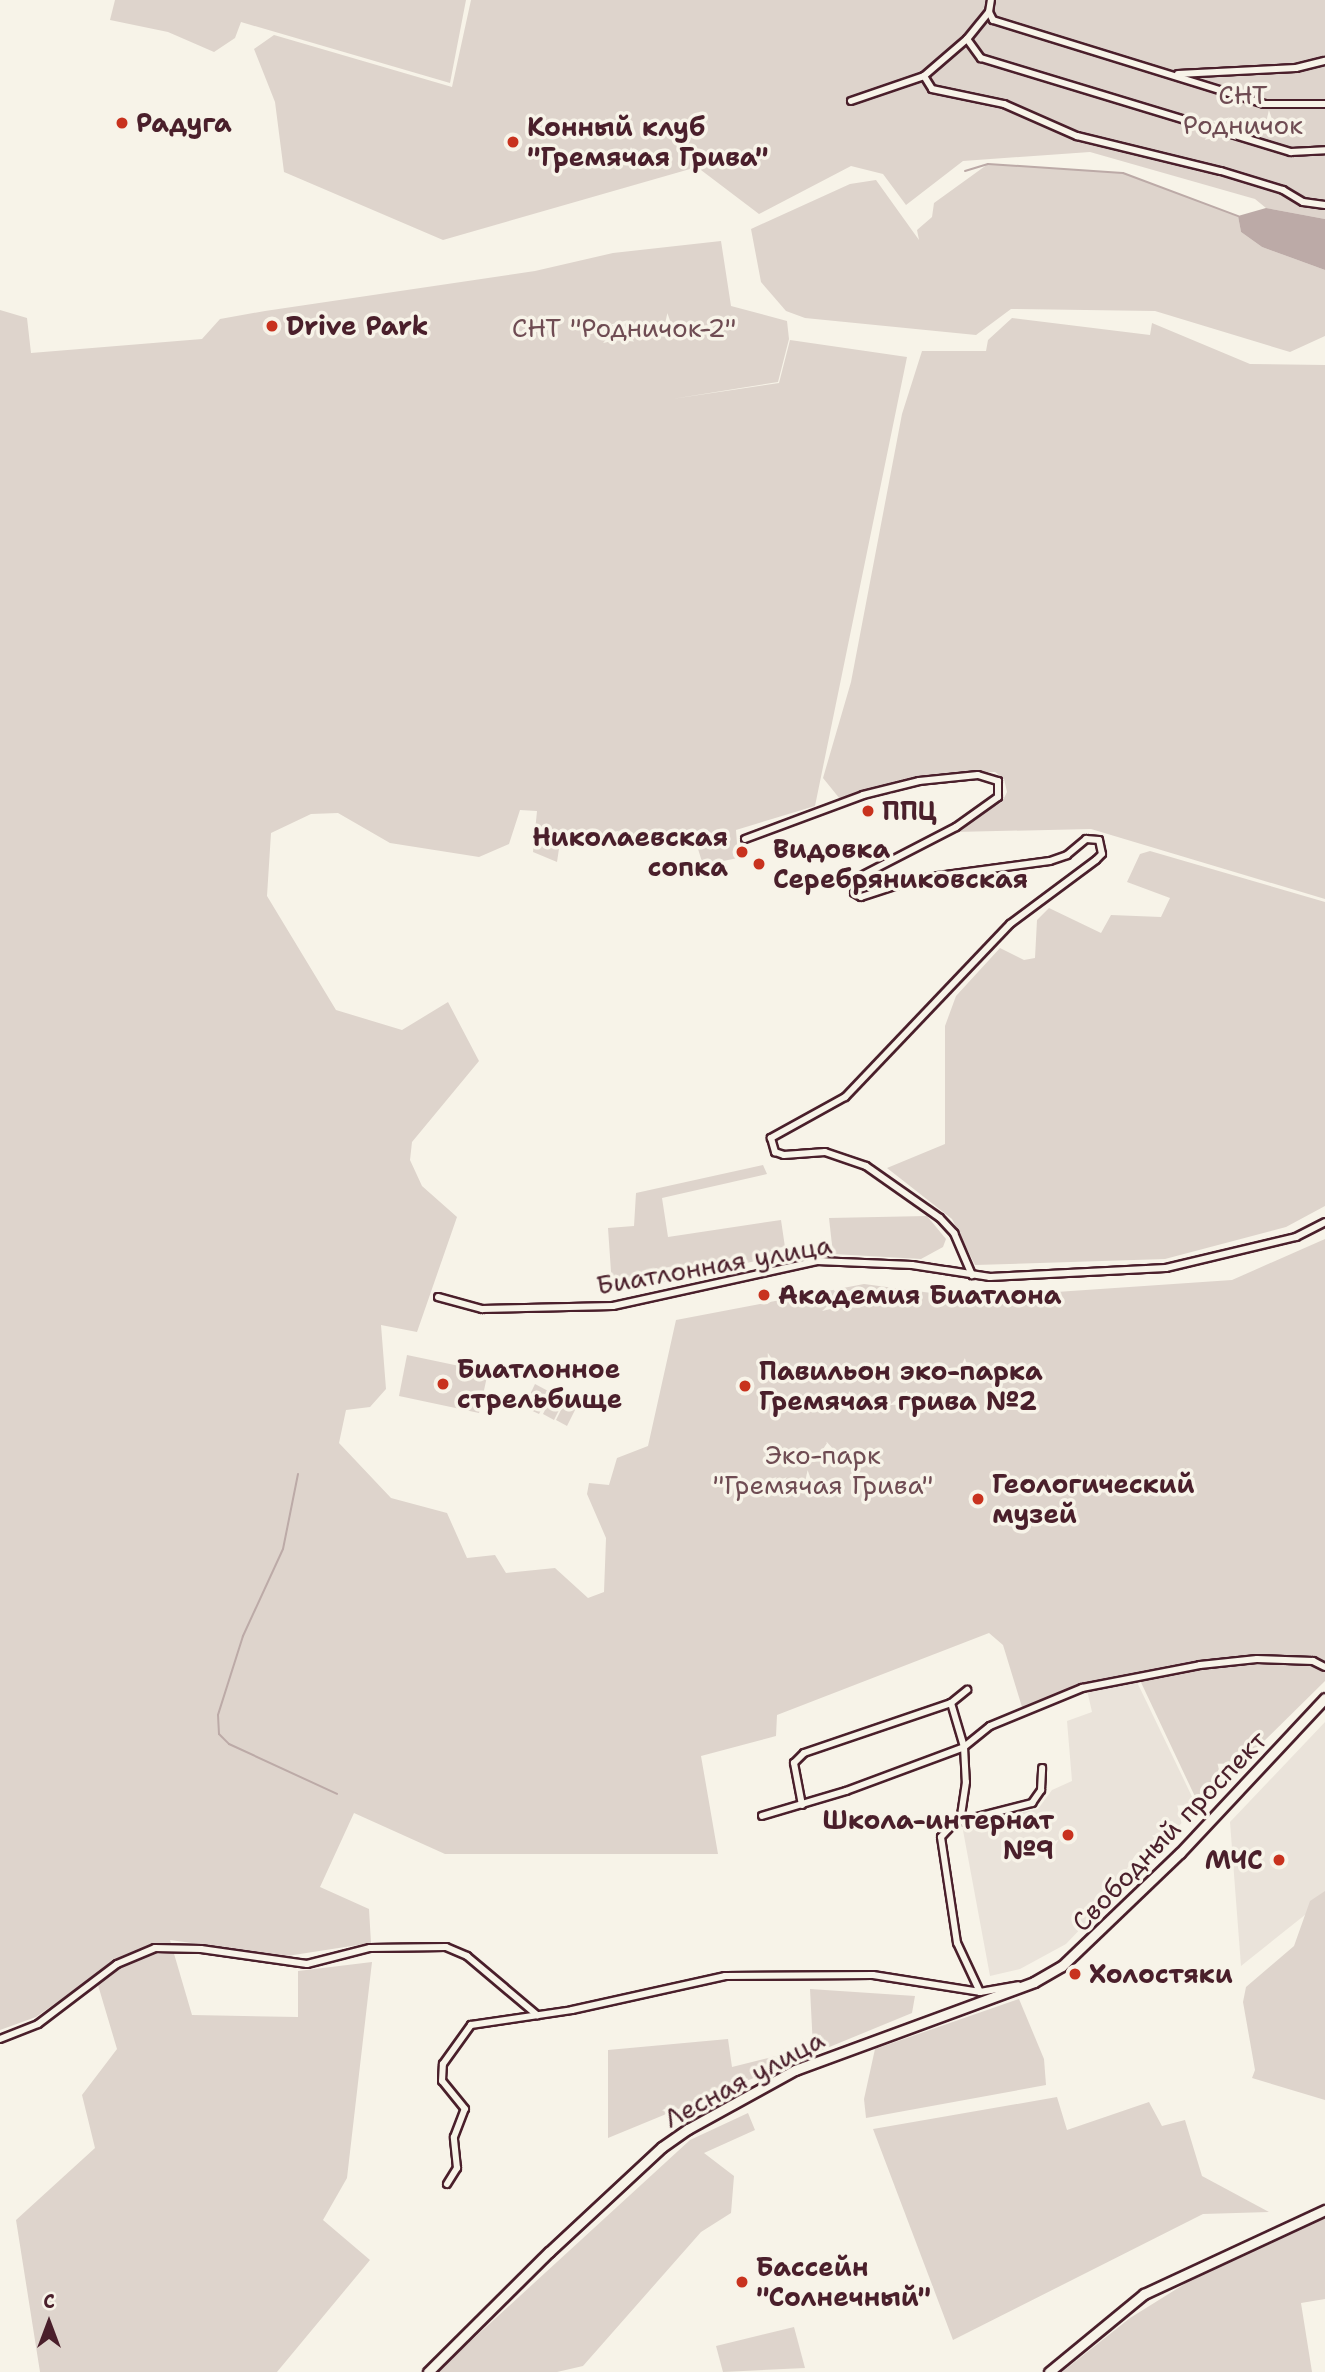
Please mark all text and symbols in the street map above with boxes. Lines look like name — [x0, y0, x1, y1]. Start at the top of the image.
park label: СНТ Родничок — [1183, 79, 1303, 140]
place label: Радуга — [136, 107, 232, 139]
place label: Конный клуб "Гремячая Грива" — [527, 111, 769, 172]
marker: Радуга — [114, 115, 130, 131]
marker: Конный клуб "Гремячая Грива" — [505, 134, 521, 150]
place label: Drive Park — [286, 310, 429, 342]
park label: СНТ "Родничок-2" — [512, 312, 736, 344]
marker: Drive Park — [264, 318, 280, 334]
place label: ППЦ — [882, 795, 936, 827]
marker: ППЦ — [860, 803, 876, 819]
place label: Николаевская сопка — [532, 821, 728, 882]
place label: Видовка Серебряниковская — [773, 833, 1028, 894]
marker: Николаевская сопка — [734, 844, 750, 860]
marker: Видовка Серебряниковская — [751, 856, 767, 872]
street label: Биатлонная улица — [594, 1229, 834, 1301]
place label: Академия Биатлона — [778, 1279, 1061, 1311]
marker: Академия Биатлона — [756, 1287, 772, 1303]
place label: Биатлонное стрельбище — [457, 1353, 622, 1414]
place label: Павильон эко-парка Гремячая грива №2 — [759, 1355, 1043, 1416]
marker: Биатлонное стрельбище — [435, 1376, 451, 1392]
marker: Павильон эко-парка Гремячая грива №2 — [737, 1378, 753, 1394]
park label: Эко-парк "Гремячая Грива" — [713, 1439, 933, 1500]
place label: Геологический музей — [992, 1468, 1195, 1530]
marker: Геологический музей — [970, 1491, 986, 1507]
street label: Свободный проспект — [1065, 1724, 1273, 1938]
place label: Школа-интернат №9 — [823, 1804, 1054, 1866]
marker: Школа-интернат №9 — [1060, 1827, 1076, 1843]
place label: МЧС — [1204, 1844, 1263, 1876]
marker: МЧС — [1269, 1850, 1289, 1870]
place label: Холостяки — [1089, 1958, 1233, 1990]
marker: Холостяки — [1067, 1966, 1083, 1982]
street label: Лесная улица — [658, 2024, 830, 2134]
place label: Бассейн "Солнечный" — [756, 2251, 931, 2312]
marker: Бассейн "Солнечный" — [734, 2274, 750, 2290]
north arrow — [14, 2288, 84, 2358]
text: С — [43, 2289, 55, 2314]

